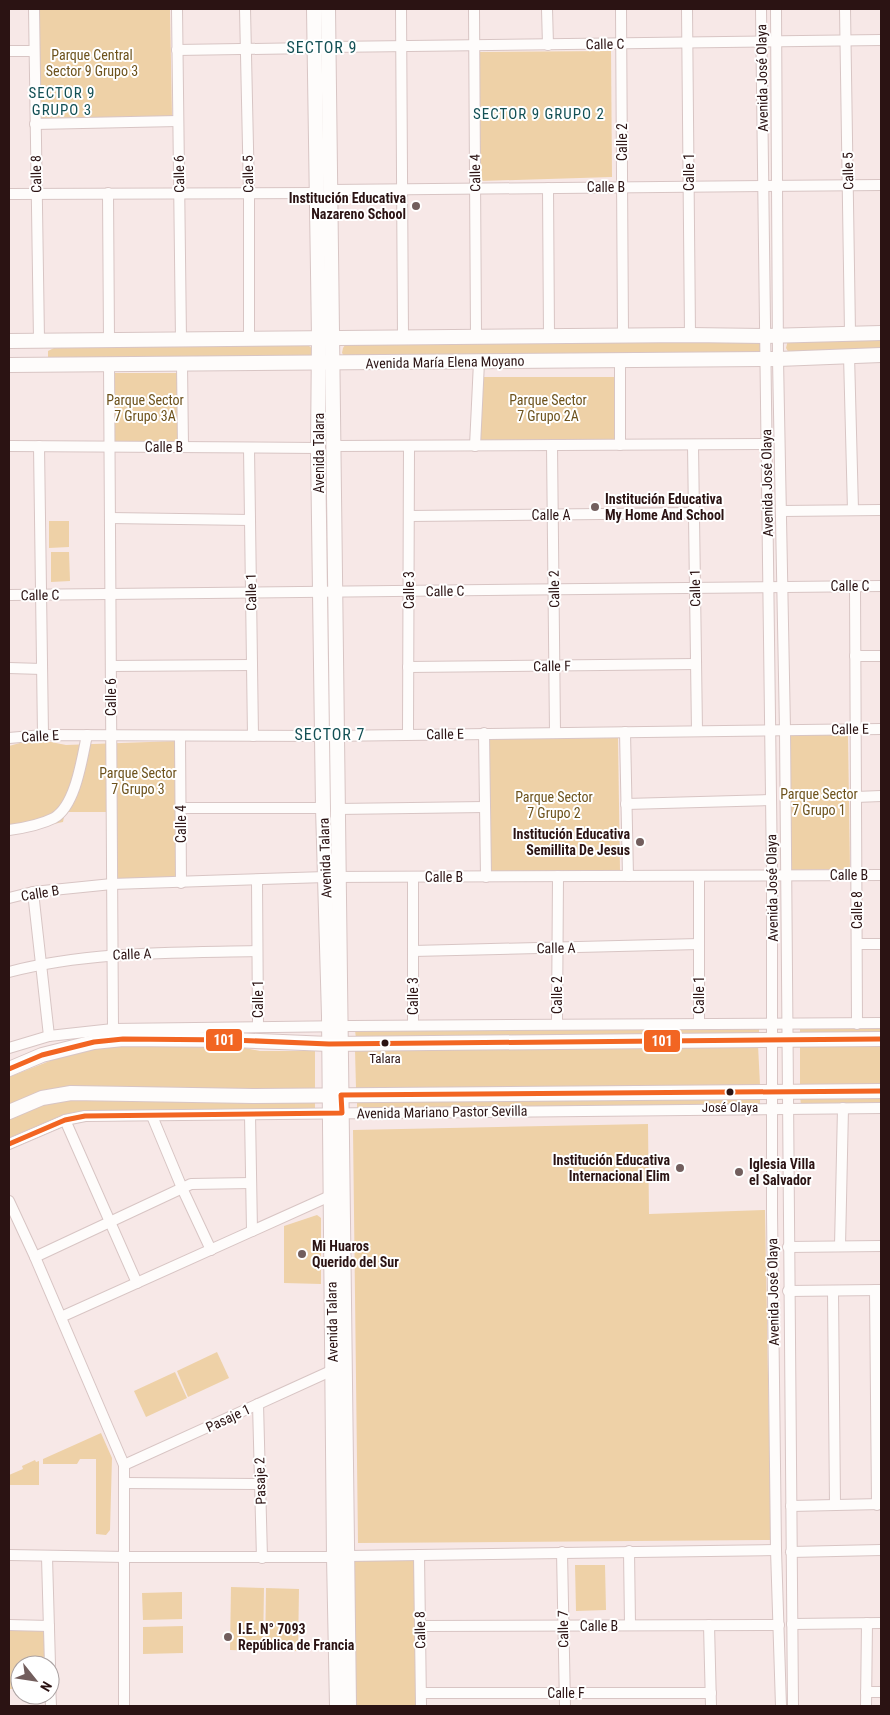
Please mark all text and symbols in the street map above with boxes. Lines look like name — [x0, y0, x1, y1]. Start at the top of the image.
street label: Avenida José Olaya — [753, 24, 771, 132]
street label: Calle C — [585, 36, 625, 52]
district label: SECTOR 9 — [287, 38, 357, 57]
park label: Parque Central Sector 9 Grupo 3 — [46, 47, 138, 79]
district label: SECTOR 9 GRUPO 3 — [29, 84, 95, 119]
district label: SECTOR 9 GRUPO 2 — [473, 105, 605, 123]
street label: Calle 2 — [614, 123, 630, 161]
street label: Calle 5 — [840, 152, 856, 190]
street label: Calle 1 — [681, 153, 697, 191]
street label: Calle 4 — [467, 154, 483, 192]
street label: Calle 8 — [28, 155, 44, 193]
street label: Calle 6 — [171, 155, 187, 193]
street label: Calle 5 — [240, 155, 256, 193]
street label: Calle B — [587, 179, 625, 195]
place label: Institución Educativa Nazareno School — [289, 190, 406, 222]
marker: Institución Educativa Nazareno School — [410, 200, 422, 212]
street label: Avenida María Elena Moyano — [365, 353, 525, 371]
park label: Parque Sector 7 Grupo 3A — [106, 392, 184, 424]
park label: Parque Sector 7 Grupo 2A — [509, 392, 587, 424]
street label: Avenida Talara — [311, 413, 327, 493]
street label: Avenida José Olaya — [758, 429, 776, 537]
street label: Calle B — [145, 439, 183, 455]
place label: Institución Educativa My Home And School — [605, 491, 724, 523]
marker: Institución Educativa My Home And School — [589, 501, 601, 513]
street label: Calle A — [532, 507, 570, 523]
street label: Calle 1 — [687, 569, 703, 607]
street label: Calle 2 — [546, 570, 562, 608]
street label: Calle 3 — [401, 571, 417, 609]
street label: Calle 1 — [243, 573, 259, 611]
street label: Calle C — [831, 578, 869, 594]
street label: Calle C — [425, 583, 465, 599]
street label: Calle C — [20, 587, 60, 603]
street label: Calle F — [533, 658, 571, 674]
street label: Calle 6 — [103, 678, 119, 716]
street label: Calle E — [831, 721, 869, 737]
district label: SECTOR 7 — [295, 725, 365, 744]
street label: Calle E — [426, 726, 464, 742]
street label: Calle E — [21, 727, 59, 745]
park label: Parque Sector 7 Grupo 3 — [99, 765, 177, 797]
park label: Parque Sector 7 Grupo 1 — [780, 786, 858, 818]
park label: Parque Sector 7 Grupo 2 — [515, 789, 593, 821]
street label: Calle 4 — [173, 805, 189, 843]
street label: Avenida Talara — [316, 817, 334, 899]
place label: Institución Educativa Semillita De Jesus — [513, 826, 630, 858]
street label: Avenida José Olaya — [763, 834, 781, 942]
marker: Institución Educativa Semillita De Jesus — [634, 836, 646, 848]
street label: Calle B — [830, 867, 868, 883]
street label: Calle B — [425, 869, 463, 885]
street label: Calle B — [20, 882, 60, 904]
street label: Calle 8 — [849, 891, 865, 929]
street label: Calle A — [536, 940, 576, 956]
street label: Calle A — [112, 945, 152, 963]
street label: Calle 2 — [549, 976, 565, 1014]
street label: Calle 1 — [691, 976, 707, 1014]
street label: Calle 3 — [405, 977, 421, 1015]
street label: Calle 1 — [250, 980, 266, 1018]
line badge: 101 — [205, 1028, 243, 1052]
line badge: 101 — [643, 1029, 681, 1053]
text: 101 — [213, 1032, 235, 1048]
text: 101 — [651, 1033, 673, 1049]
marker: Talara — [380, 1038, 390, 1048]
place label: Talara — [369, 1051, 401, 1066]
marker: José Olaya — [725, 1087, 735, 1097]
place label: José Olaya — [702, 1100, 758, 1115]
street label: Avenida Mariano Pastor Sevilla — [356, 1103, 528, 1121]
place label: Institución Educativa Internacional Elim — [553, 1152, 670, 1184]
place label: Iglesia Villa el Salvador — [749, 1156, 815, 1188]
marker: Institución Educativa Internacional Elim — [674, 1162, 686, 1174]
marker: Iglesia Villa el Salvador — [733, 1166, 745, 1178]
place label: Mi Huaros Querido del Sur — [312, 1238, 399, 1270]
street label: Avenida José Olaya — [764, 1238, 782, 1346]
marker: Mi Huaros Querido del Sur — [296, 1248, 308, 1260]
street label: Avenida Talara — [323, 1282, 341, 1362]
street label: Pasaje 1 — [203, 1401, 253, 1435]
street label: Pasaje 2 — [251, 1457, 269, 1505]
street label: Calle 7 — [555, 1610, 571, 1648]
street label: Calle 8 — [412, 1611, 428, 1649]
street label: Calle B — [580, 1618, 618, 1634]
place label: I.E. N° 7093 República de Francia — [238, 1621, 355, 1653]
marker: I.E. N° 7093 República de Francia — [222, 1631, 234, 1643]
north arrow — [10, 1655, 60, 1705]
text: N — [37, 1679, 55, 1694]
street label: Calle F — [547, 1685, 585, 1701]

